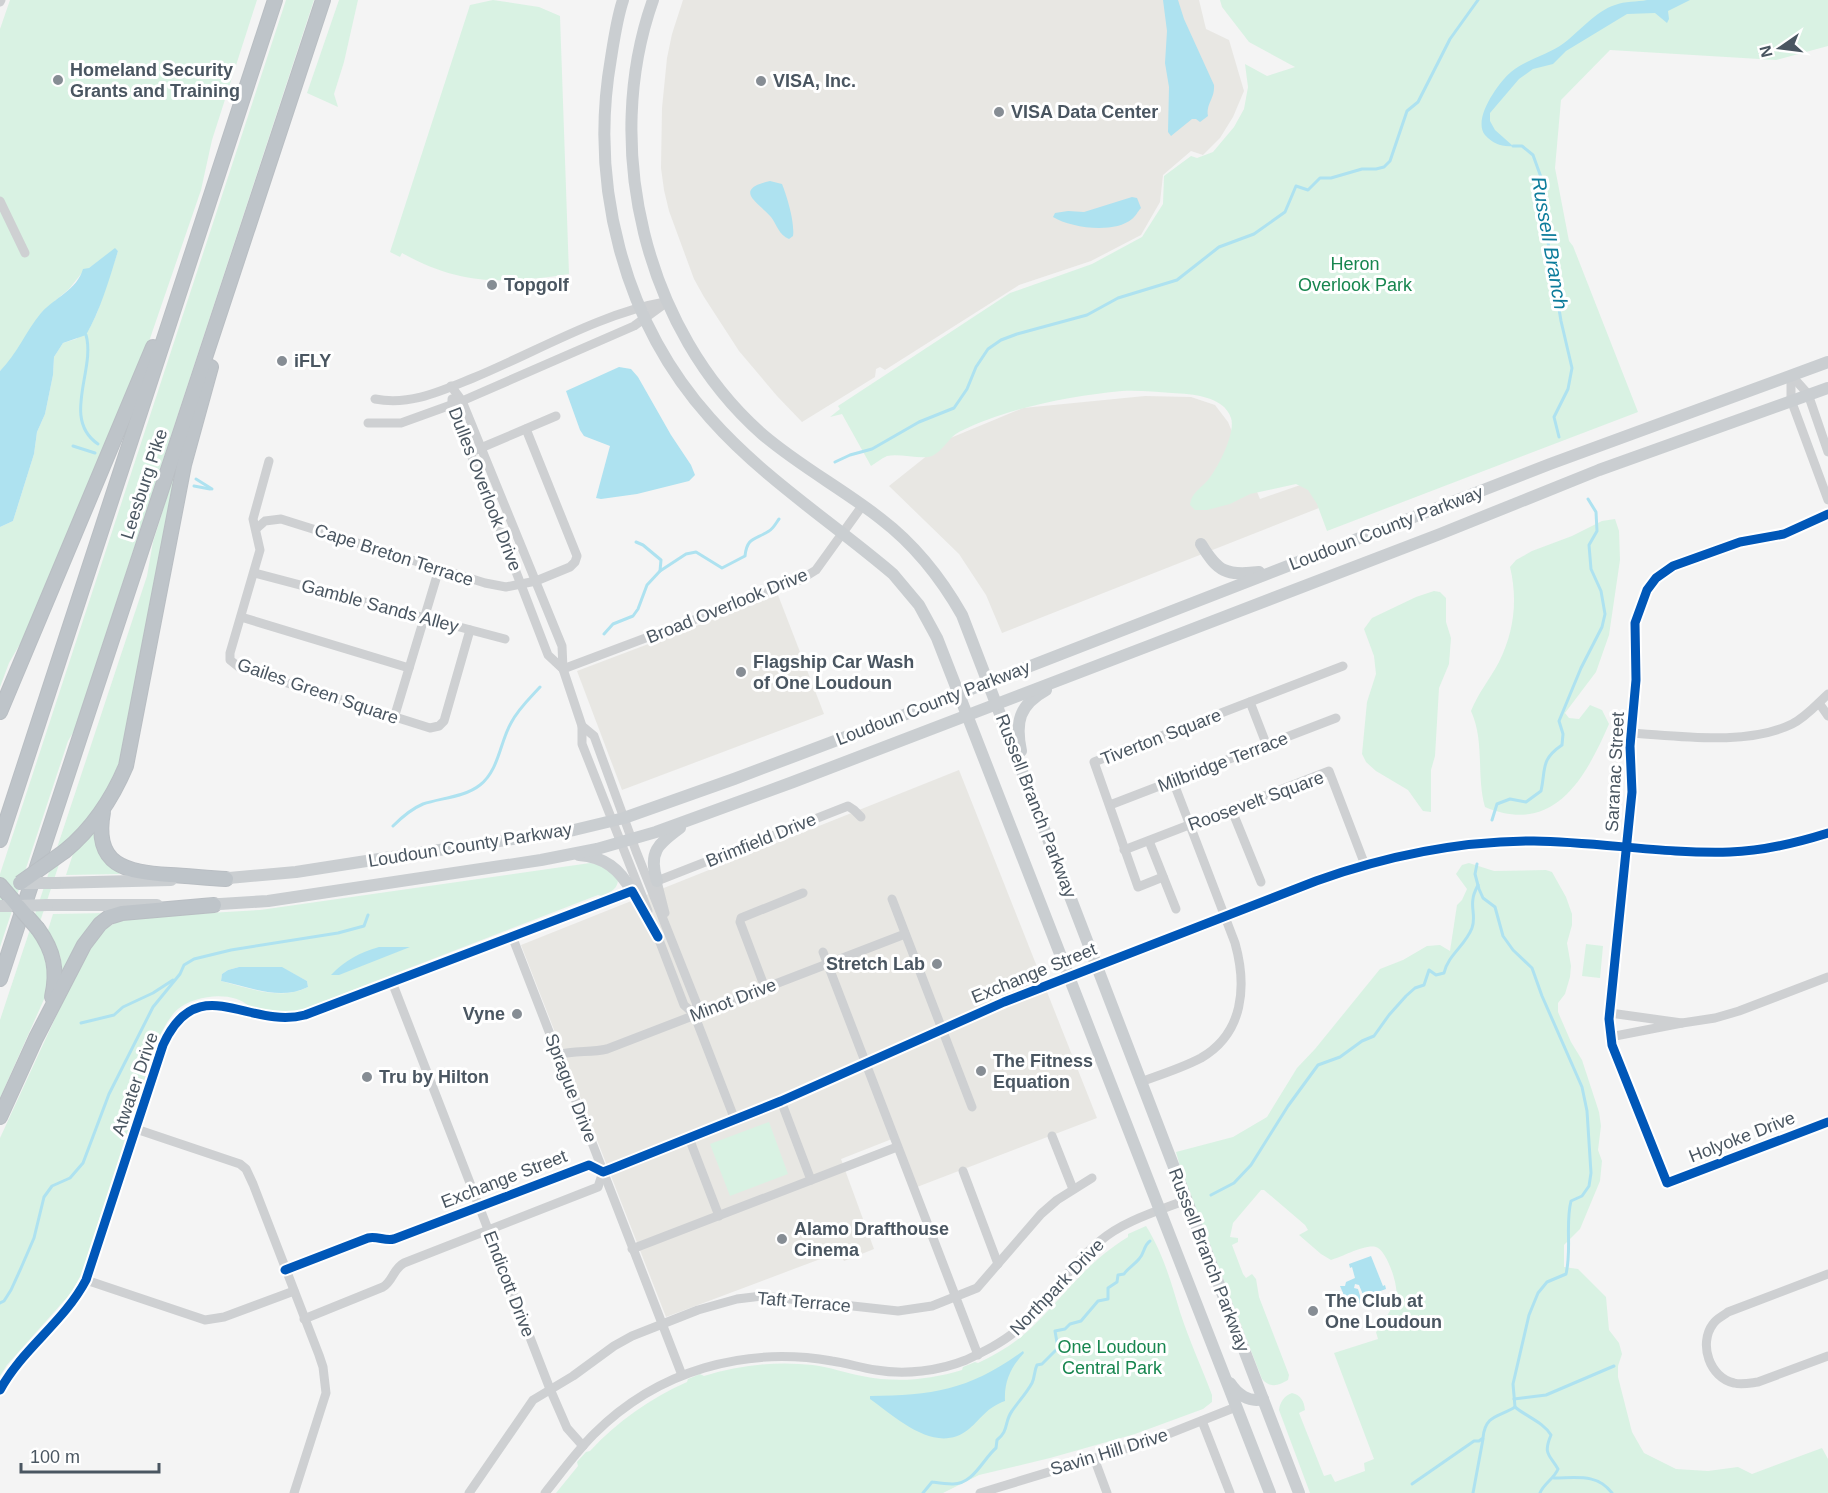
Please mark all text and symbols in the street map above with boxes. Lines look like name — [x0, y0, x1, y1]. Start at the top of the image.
north arrow — [1750, 18, 1810, 78]
text: N — [1756, 44, 1776, 59]
place label: Homeland Security Grants and Training — [70, 60, 240, 101]
place label: VISA, Inc. — [773, 71, 856, 91]
marker: Homeland Security Grants and Training — [51, 73, 65, 87]
marker: VISA, Inc. — [754, 74, 768, 88]
place label: VISA Data Center — [1011, 102, 1158, 122]
marker: VISA Data Center — [992, 105, 1006, 119]
water label: Russell Branch — [1527, 175, 1573, 311]
park label: Heron Overlook Park — [1298, 254, 1413, 295]
place label: Topgolf — [504, 275, 570, 295]
marker: Topgolf — [485, 278, 499, 292]
place label: iFLY — [294, 351, 331, 371]
marker: iFLY — [275, 354, 289, 368]
street label: Dulles Overlook Drive — [444, 404, 526, 574]
street label: Leesburg Pike — [117, 426, 171, 542]
street label: Loudoun County Parkway — [1286, 482, 1486, 574]
street label: Cape Breton Terrace — [312, 520, 476, 590]
street label: Broad Overlook Drive — [643, 564, 811, 648]
street label: Gamble Sands Alley — [299, 575, 461, 637]
place label: Flagship Car Wash of One Loudoun — [753, 652, 914, 693]
street label: Gailes Green Square — [235, 654, 401, 728]
street label: Loudoun County Parkway — [833, 657, 1033, 749]
marker: Flagship Car Wash of One Loudoun — [734, 665, 748, 679]
street label: Tiverton Square — [1098, 705, 1224, 769]
street label: Russell Branch Parkway — [992, 711, 1080, 901]
street label: Saranac Street — [1602, 712, 1628, 832]
street label: Milbridge Terrace — [1155, 728, 1291, 796]
street label: Roosevelt Square — [1185, 767, 1327, 835]
street label: Brimfield Drive — [703, 809, 819, 871]
street label: Loudoun County Parkway — [367, 819, 573, 871]
street label: Exchange Street — [969, 939, 1099, 1007]
place label: Stretch Lab — [826, 954, 925, 974]
marker: Stretch Lab — [930, 957, 944, 971]
street label: Minot Drive — [687, 974, 779, 1026]
place label: Vyne — [463, 1004, 505, 1024]
marker: Vyne — [510, 1007, 524, 1021]
street label: Atwater Drive — [108, 1030, 162, 1138]
street label: Sprague Drive — [541, 1031, 601, 1145]
place label: The Fitness Equation — [993, 1051, 1093, 1092]
marker: The Fitness Equation — [974, 1064, 988, 1078]
place label: Tru by Hilton — [379, 1067, 489, 1087]
marker: Tru by Hilton — [360, 1070, 374, 1084]
street label: Holyoke Drive — [1686, 1108, 1798, 1166]
street label: Exchange Street — [438, 1146, 570, 1212]
street label: Russell Branch Parkway — [1165, 1165, 1253, 1355]
place label: Alamo Drafthouse Cinema — [794, 1219, 949, 1260]
street label: Endicott Drive — [480, 1228, 538, 1340]
marker: Alamo Drafthouse Cinema — [775, 1232, 789, 1246]
street label: Northpark Drive — [1006, 1235, 1108, 1339]
street label: Taft Terrace — [756, 1288, 852, 1316]
place label: The Club at One Loudoun — [1325, 1291, 1442, 1332]
marker: The Club at One Loudoun — [1306, 1304, 1320, 1318]
park label: One Loudoun Central Park — [1057, 1337, 1167, 1378]
street label: Savin Hill Drive — [1048, 1425, 1170, 1479]
scale bar — [21, 1436, 159, 1474]
text: 100 m — [30, 1447, 80, 1467]

